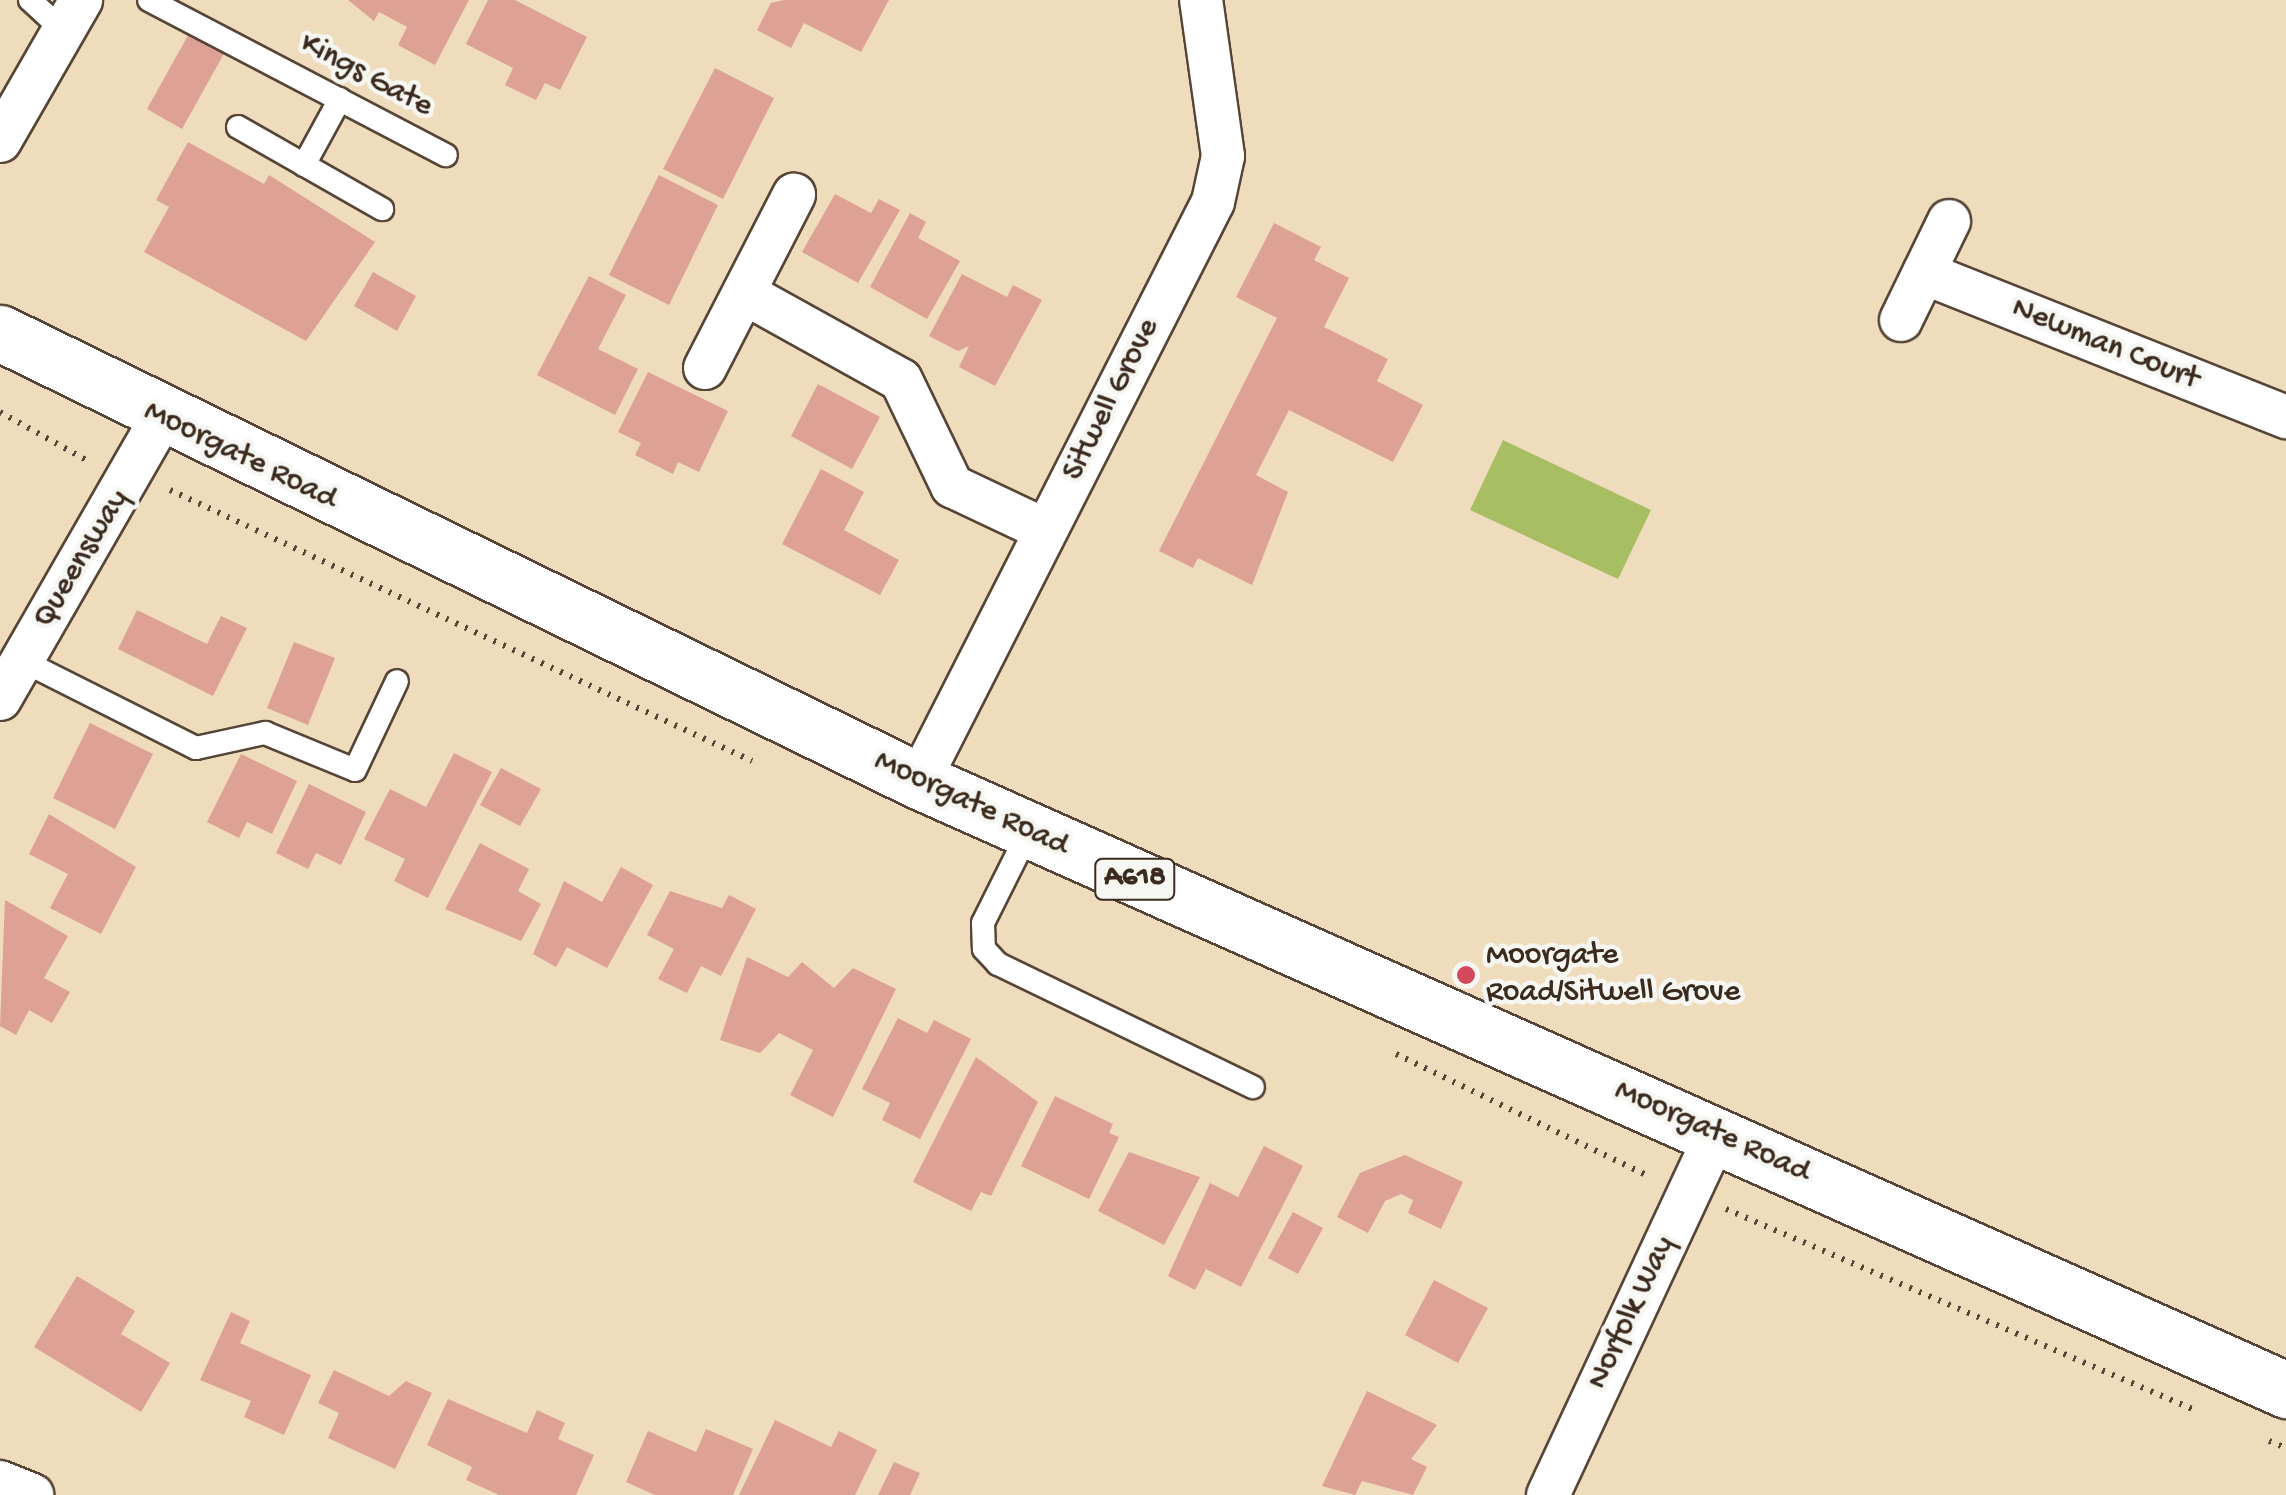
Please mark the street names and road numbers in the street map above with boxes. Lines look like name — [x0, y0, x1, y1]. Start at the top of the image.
street label: Kings Gate — [293, 25, 439, 127]
street label: Newman Court — [2006, 290, 2204, 400]
street label: Sitwell Grove — [1055, 313, 1169, 487]
street label: Moorgate Road — [137, 393, 343, 519]
street label: Queensway — [26, 483, 138, 635]
street label: Moorgate Road — [868, 742, 1074, 866]
road number: A618 — [1092, 854, 1178, 904]
street label: Moorgate Road — [1608, 1072, 1816, 1192]
street label: Norfolk Way — [1580, 1230, 1684, 1396]

